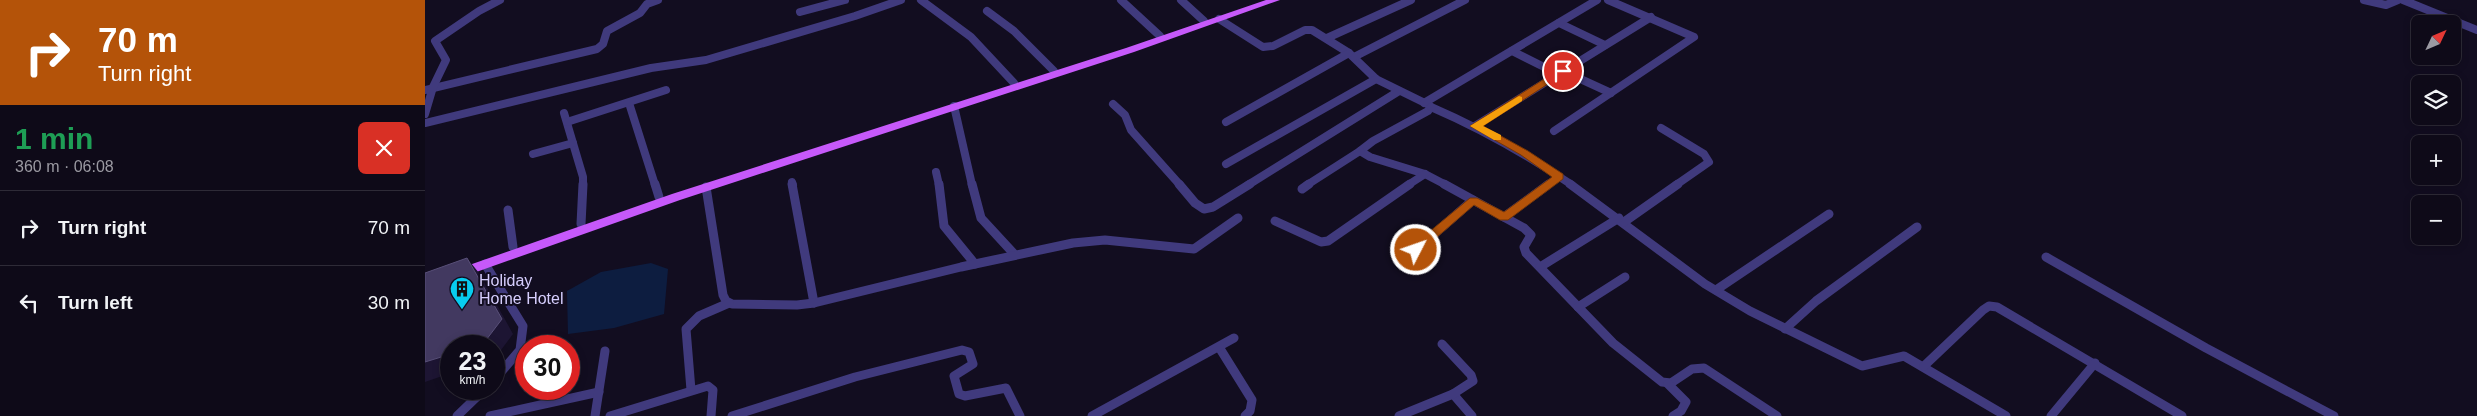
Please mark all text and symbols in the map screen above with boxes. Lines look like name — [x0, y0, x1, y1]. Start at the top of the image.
north arrow — [2411, 15, 2461, 65]
map controls — [2411, 15, 2461, 245]
icon: right — [15, 20, 80, 85]
text: 70 m — [98, 20, 178, 59]
pin — [1542, 50, 1584, 92]
icon: arrive — [1549, 57, 1577, 85]
text: Turn right — [98, 61, 191, 86]
button: layers — [2411, 75, 2461, 125]
text: 1 min — [15, 122, 93, 155]
button: close — [358, 122, 410, 174]
button: + — [2411, 135, 2461, 185]
text: 360 m · 06:08 — [15, 158, 114, 175]
button: − — [2411, 195, 2461, 245]
icon: right — [15, 214, 43, 242]
text: Turn right — [58, 217, 146, 238]
text: 70 m — [368, 217, 410, 238]
position arrow — [1389, 223, 1441, 275]
place label: Holiday Home Hotel — [479, 272, 563, 307]
building icon: Holiday Home Hotel — [449, 276, 475, 310]
icon: left — [15, 289, 43, 317]
text: Turn left — [58, 292, 133, 313]
text: 30 m — [368, 292, 410, 313]
speed limit sign: 30 — [515, 335, 580, 400]
text: 23 — [459, 347, 486, 375]
text: km/h — [459, 373, 486, 387]

